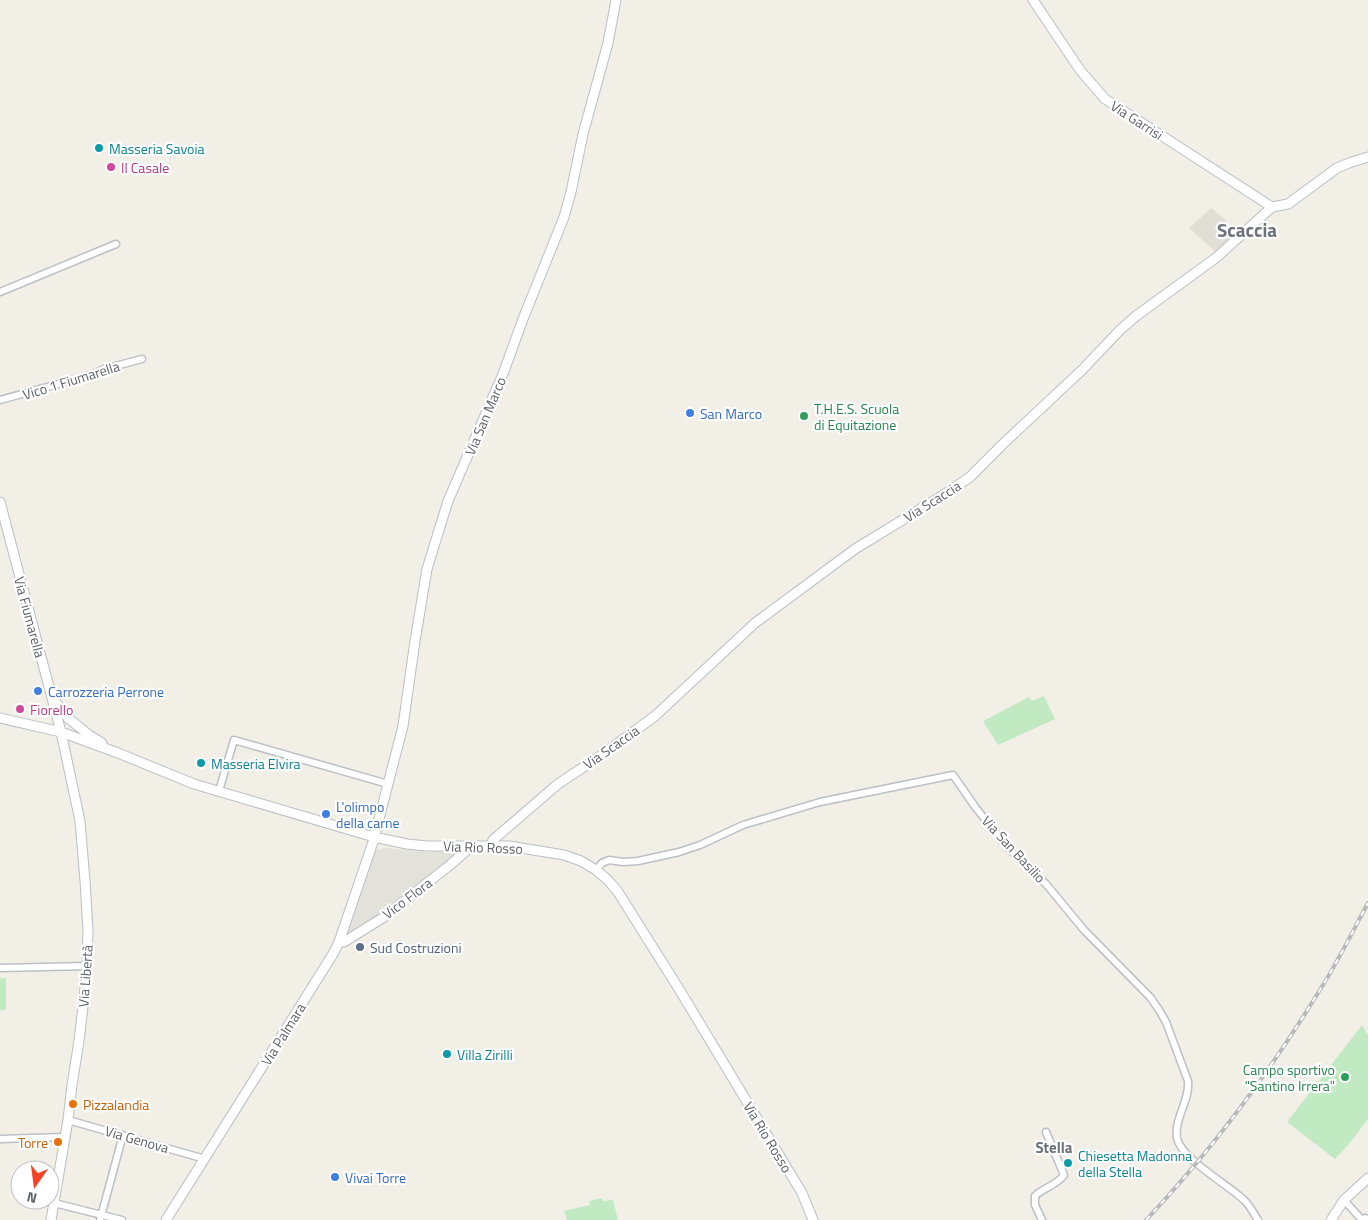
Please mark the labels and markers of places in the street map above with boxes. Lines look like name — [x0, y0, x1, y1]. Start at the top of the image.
place label: Masseria Savoia — [109, 138, 204, 159]
marker: Masseria Savoia — [93, 142, 105, 154]
place label: Il Casale — [121, 157, 169, 178]
marker: Il Casale — [105, 161, 117, 173]
place label: T.H.E.S. Scuola di Equitazione — [814, 398, 899, 435]
place label: San Marco — [700, 403, 762, 424]
marker: San Marco — [684, 407, 696, 419]
marker: T.H.E.S. Scuola di Equitazione — [798, 410, 810, 422]
place label: Carrozzeria Perrone — [48, 681, 164, 702]
marker: Carrozzeria Perrone — [32, 685, 44, 697]
place label: Fiorello — [30, 699, 73, 720]
marker: Fiorello — [14, 703, 26, 715]
place label: Masseria Elvira — [211, 753, 301, 774]
marker: Masseria Elvira — [195, 757, 207, 769]
place label: L'olimpo della carne — [336, 796, 400, 833]
marker: L'olimpo della carne — [320, 808, 332, 820]
place label: Sud Costruzioni — [370, 937, 462, 958]
marker: Sud Costruzioni — [354, 941, 366, 953]
place label: Villa Zirilli — [457, 1044, 513, 1065]
marker: Villa Zirilli — [441, 1048, 453, 1060]
place label: Campo sportivo "Santino Irrera" — [1243, 1059, 1335, 1096]
marker: Campo sportivo "Santino Irrera" — [1339, 1071, 1351, 1083]
place label: Pizzalandia — [83, 1094, 149, 1115]
marker: Pizzalandia — [67, 1098, 79, 1110]
place label: Torre — [18, 1132, 48, 1153]
marker: Torre — [52, 1136, 64, 1148]
place label: Chiesetta Madonna della Stella — [1078, 1145, 1192, 1182]
marker: Chiesetta Madonna della Stella — [1062, 1157, 1074, 1169]
place label: Vivai Torre — [345, 1167, 406, 1188]
marker: Vivai Torre — [329, 1171, 341, 1183]

